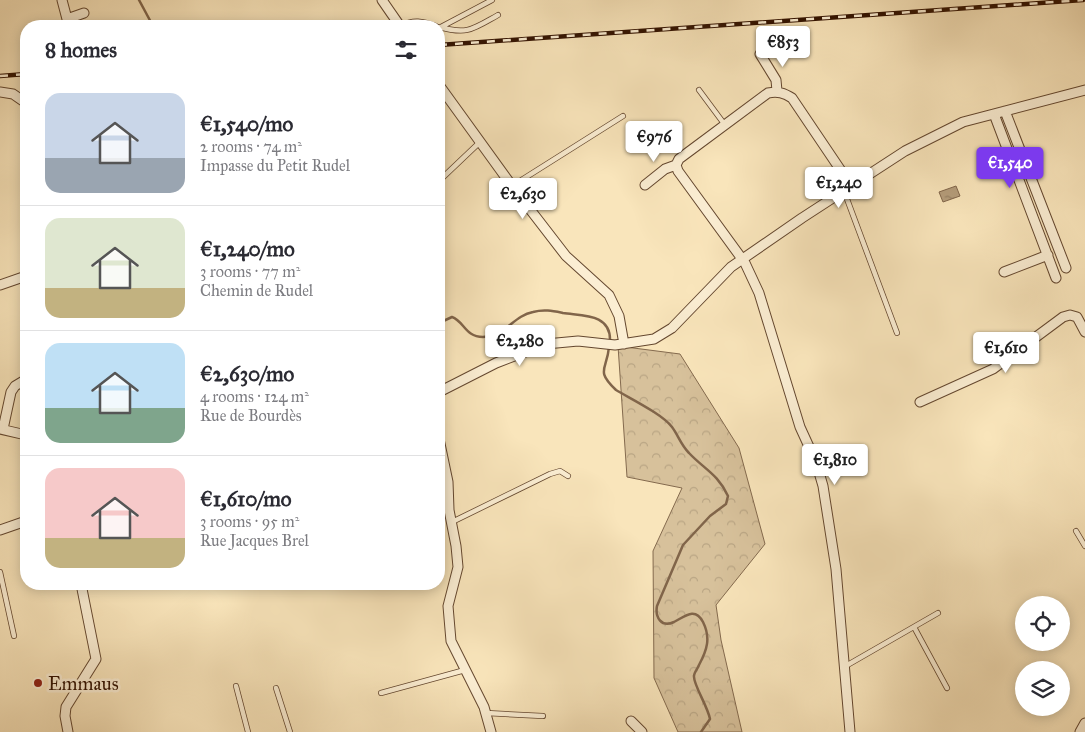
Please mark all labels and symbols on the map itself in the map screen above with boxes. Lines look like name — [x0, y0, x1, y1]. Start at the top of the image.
pin: €853 — [753, 26, 813, 68]
pin: €976 — [624, 120, 684, 163]
pin: €1,540 — [969, 146, 1051, 189]
pin: €1,240 — [798, 166, 880, 209]
pin: €2,630 — [482, 178, 564, 220]
pin: €2,280 — [479, 324, 561, 367]
pin: €1,610 — [965, 332, 1047, 374]
pin: €1,810 — [794, 444, 876, 486]
place label: Emmaus — [48, 672, 119, 695]
marker: Emmaus — [32, 677, 44, 689]

